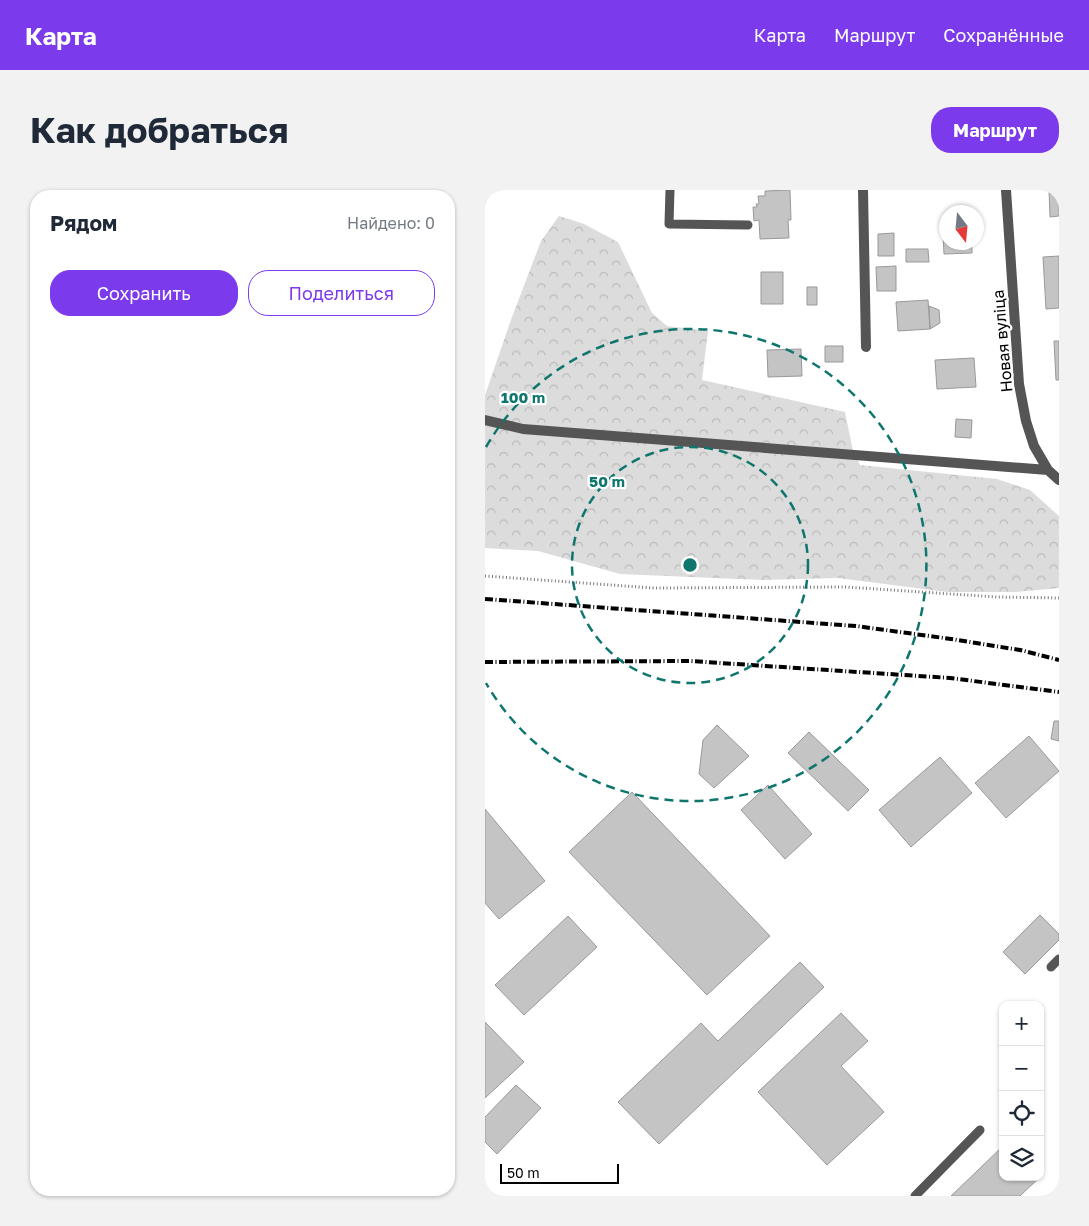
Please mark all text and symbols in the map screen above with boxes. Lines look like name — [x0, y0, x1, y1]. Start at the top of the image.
text: Карта — [25, 21, 97, 50]
text: Карта — [754, 24, 806, 46]
text: Маршрут — [834, 24, 915, 46]
text: Сохранённые — [943, 24, 1064, 46]
button: Маршрут — [931, 107, 1059, 153]
text: Как добраться — [30, 109, 288, 151]
north arrow — [939, 205, 984, 250]
text: Рядом — [50, 210, 117, 236]
text: Найдено: 0 — [347, 213, 435, 233]
button: Сохранить — [50, 270, 238, 316]
button: Поделиться — [248, 270, 435, 316]
street label: Новая вуліца — [988, 289, 1016, 393]
text: 100 m — [501, 388, 545, 406]
text: 50 m — [589, 472, 625, 490]
centre of rings — [681, 556, 699, 574]
map controls — [999, 1001, 1044, 1181]
button: + — [999, 1001, 1044, 1046]
button: − — [999, 1046, 1044, 1091]
button: locate — [999, 1091, 1044, 1136]
button: layers — [999, 1136, 1044, 1181]
scale bar — [500, 1161, 619, 1184]
text: 50 m — [507, 1164, 540, 1181]

